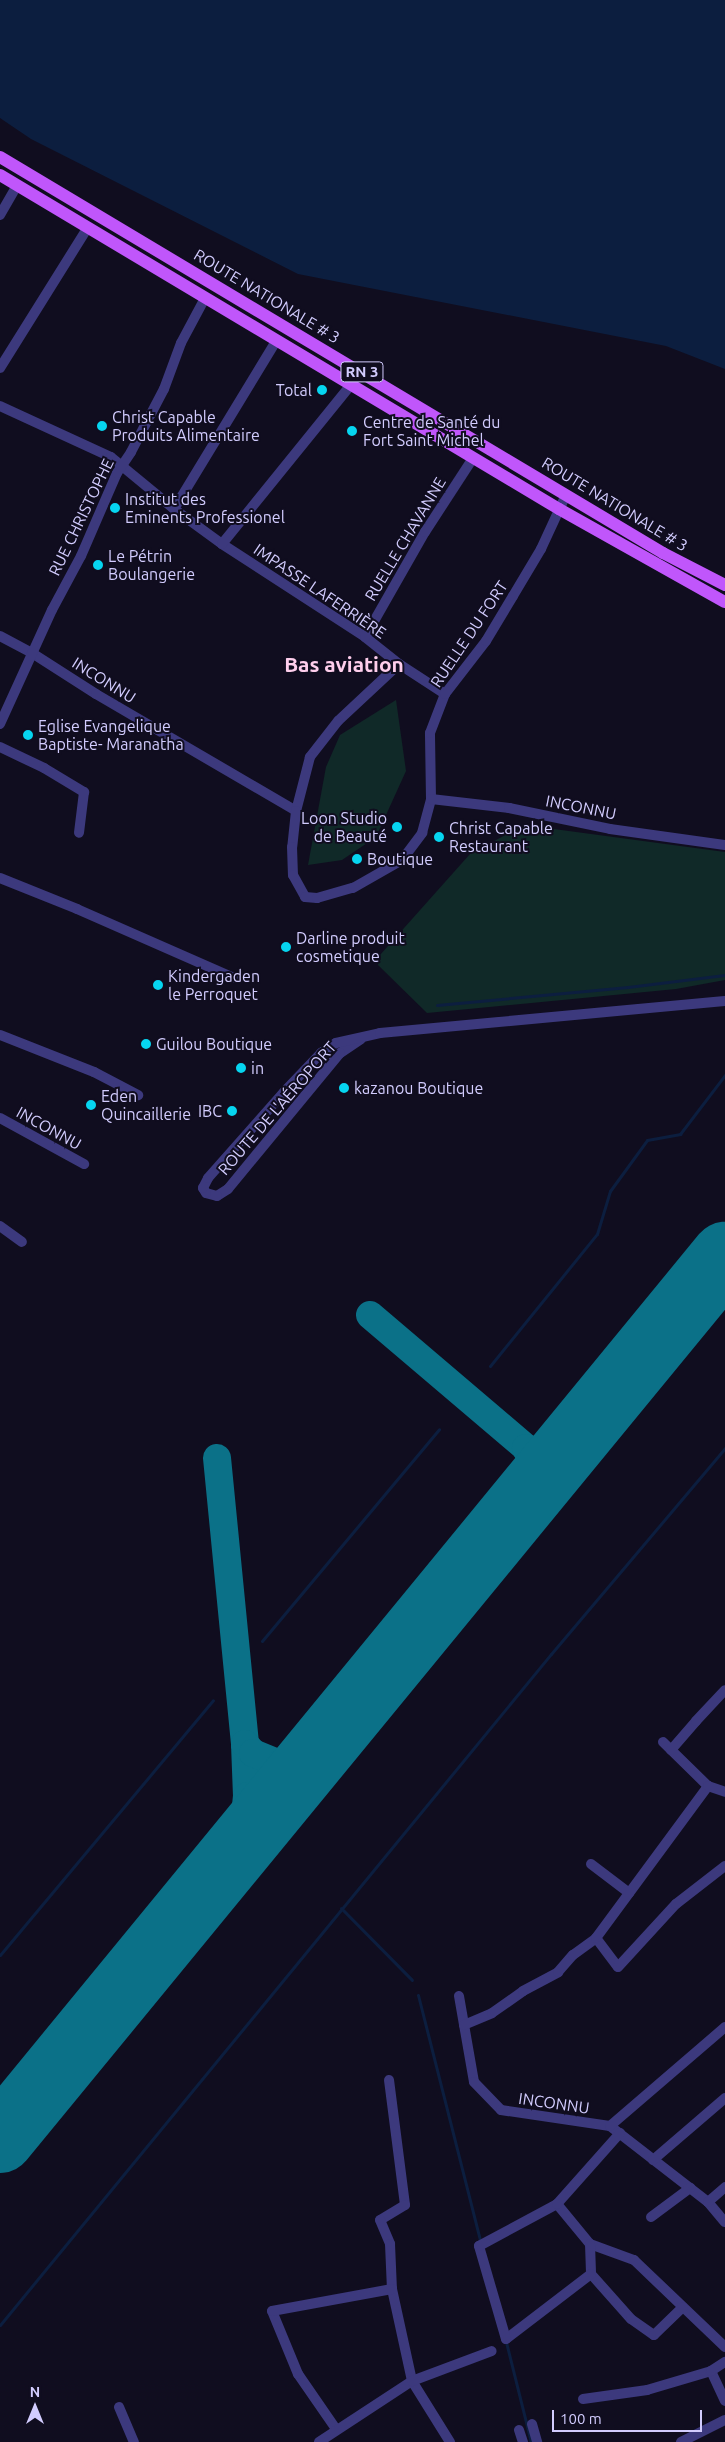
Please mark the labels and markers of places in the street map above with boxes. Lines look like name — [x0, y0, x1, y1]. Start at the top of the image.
place label: Total — [276, 380, 312, 400]
marker: Total — [316, 384, 328, 396]
place label: Christ Capable Produits Alimentaire — [112, 407, 260, 445]
place label: Centre de Santé du Fort Saint Michel — [363, 412, 500, 450]
marker: Christ Capable Produits Alimentaire — [96, 420, 108, 432]
marker: Centre de Santé du Fort Saint Michel — [345, 424, 359, 438]
place label: Institut des Eminents Professionel — [125, 489, 285, 527]
marker: Institut des Eminents Professionel — [109, 502, 121, 514]
place label: Le Pétrin Boulangerie — [108, 546, 195, 584]
marker: Le Pétrin Boulangerie — [92, 559, 104, 571]
place label: Eglise Evangelique Baptiste- Maranatha — [38, 716, 184, 754]
marker: Eglise Evangelique Baptiste- Maranatha — [22, 729, 34, 741]
place label: Loon Studio de Beauté — [301, 808, 387, 846]
place label: Christ Capable Restaurant — [449, 818, 553, 856]
marker: Loon Studio de Beauté — [391, 821, 403, 833]
marker: Christ Capable Restaurant — [433, 831, 445, 843]
place label: Boutique — [367, 849, 433, 869]
marker: Boutique — [351, 853, 363, 865]
place label: Darline produit cosmetique — [296, 928, 405, 966]
marker: Darline produit cosmetique — [280, 941, 292, 953]
place label: Kindergaden le Perroquet — [168, 966, 260, 1004]
marker: Kindergaden le Perroquet — [152, 979, 164, 991]
place label: Guilou Boutique — [156, 1034, 272, 1054]
marker: Guilou Boutique — [140, 1038, 152, 1050]
place label: in — [251, 1058, 264, 1078]
marker: in — [235, 1062, 247, 1074]
place label: kazanou Boutique — [354, 1078, 483, 1098]
marker: kazanou Boutique — [338, 1082, 350, 1094]
place label: Eden Quincaillerie — [101, 1086, 191, 1124]
marker: Eden Quincaillerie — [85, 1099, 97, 1111]
place label: IBC — [198, 1101, 222, 1121]
marker: IBC — [226, 1105, 238, 1117]

